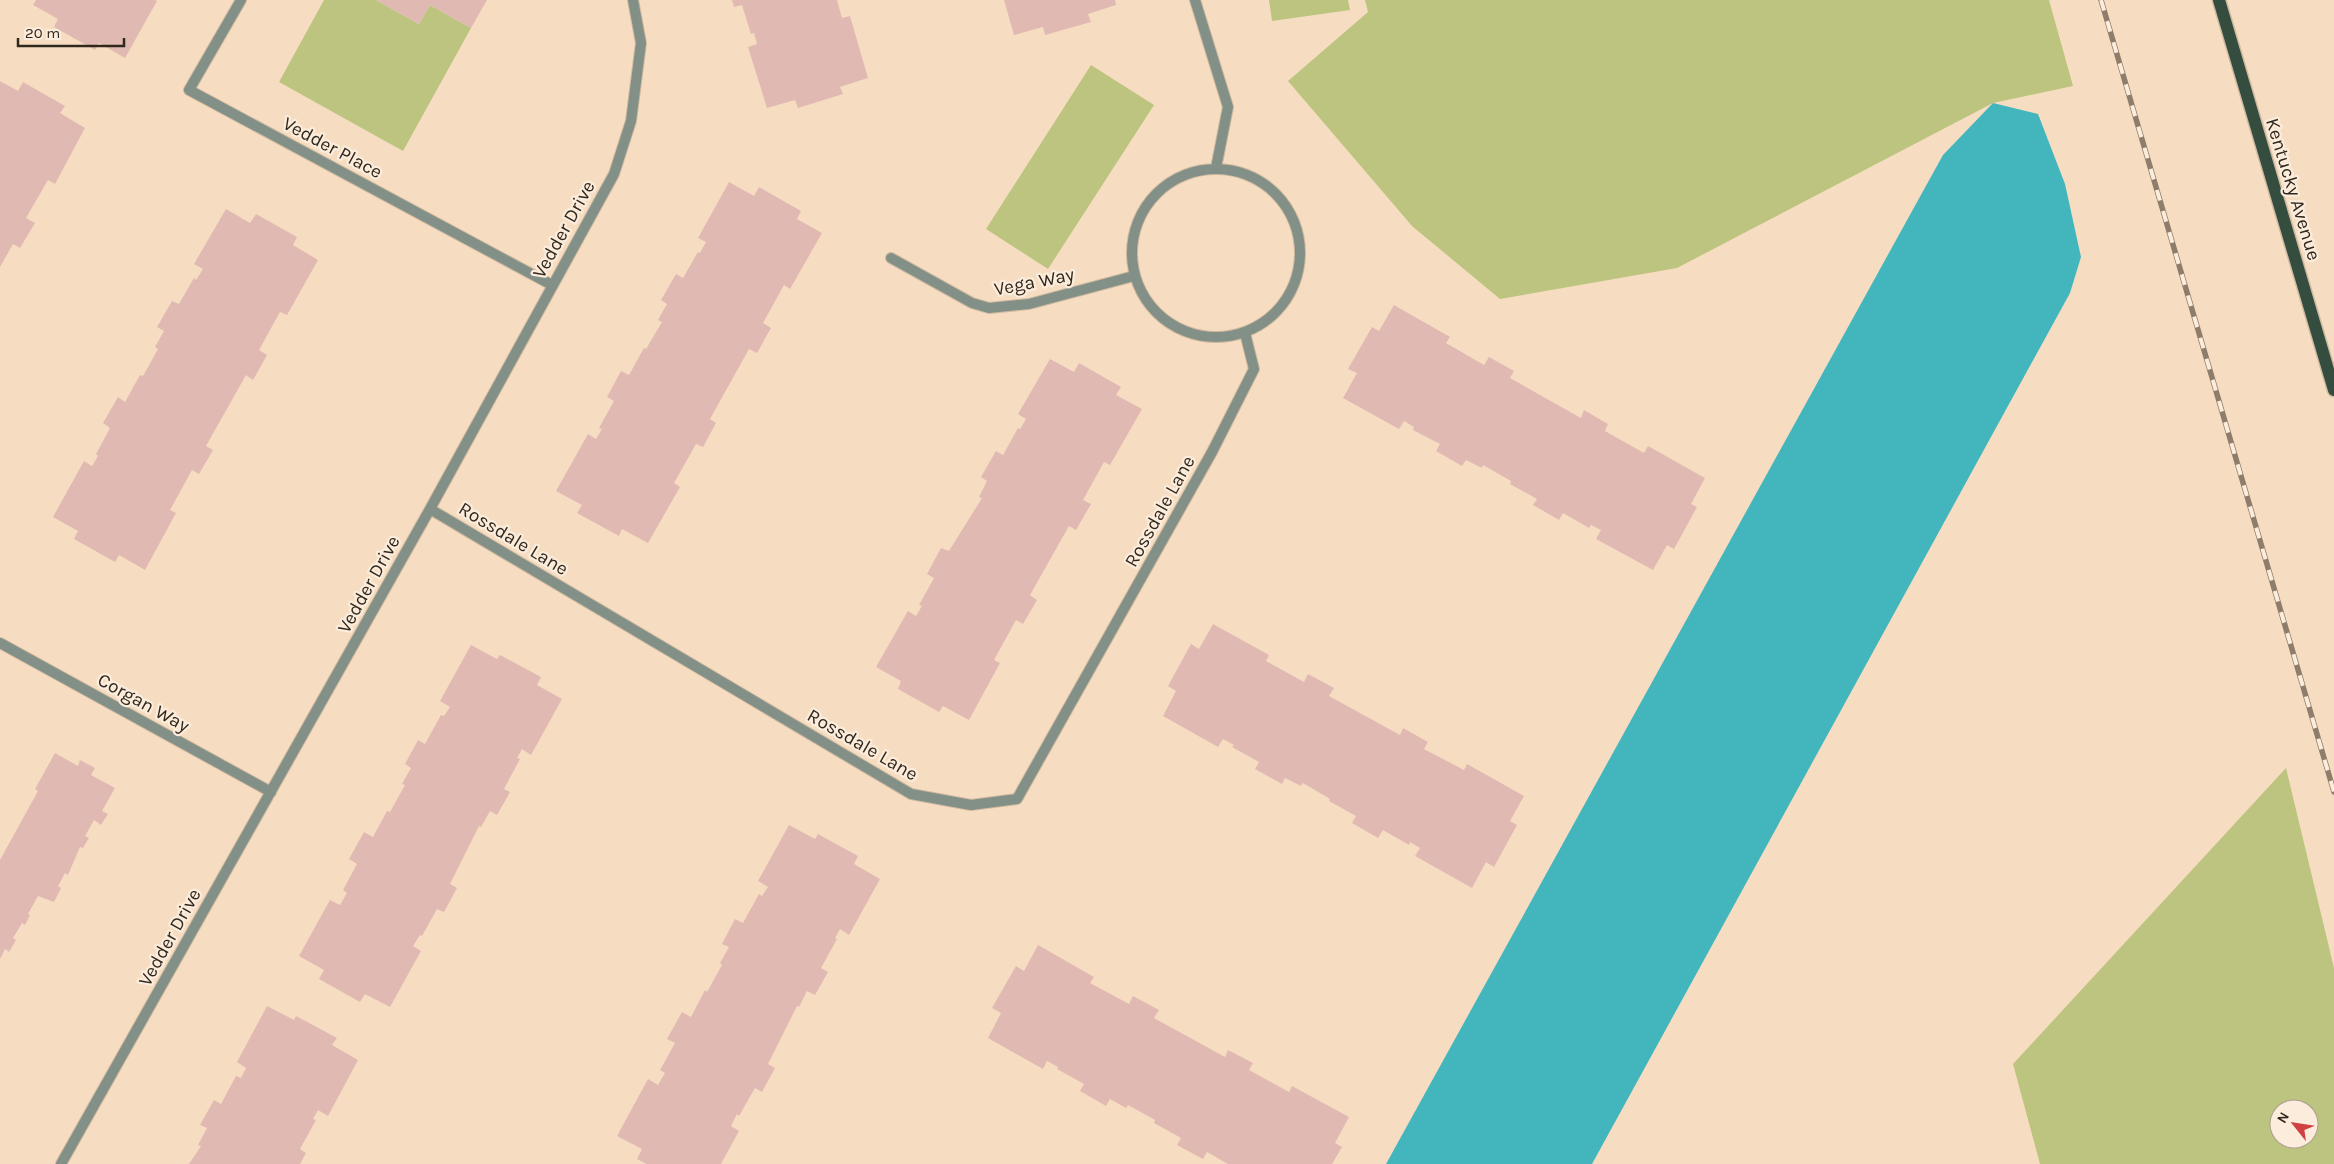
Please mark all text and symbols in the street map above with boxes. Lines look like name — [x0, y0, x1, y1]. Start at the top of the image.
scale bar — [18, 15, 124, 47]
text: 20 m — [25, 24, 60, 42]
street label: Vedder Place — [279, 112, 386, 183]
street label: Kentucky Avenue — [2261, 116, 2325, 263]
street label: Vedder Drive — [528, 177, 600, 282]
street label: Vega Way — [992, 263, 1076, 301]
street label: Rossdale Lane — [1120, 452, 1200, 571]
street label: Rossdale Lane — [455, 498, 572, 580]
street label: Vedder Drive — [333, 532, 405, 637]
street label: Corgan Way — [94, 669, 193, 737]
street label: Rossdale Lane — [803, 704, 922, 785]
street label: Vedder Drive — [134, 885, 206, 990]
north arrow — [2269, 1099, 2319, 1149]
text: N — [2273, 1109, 2293, 1126]

